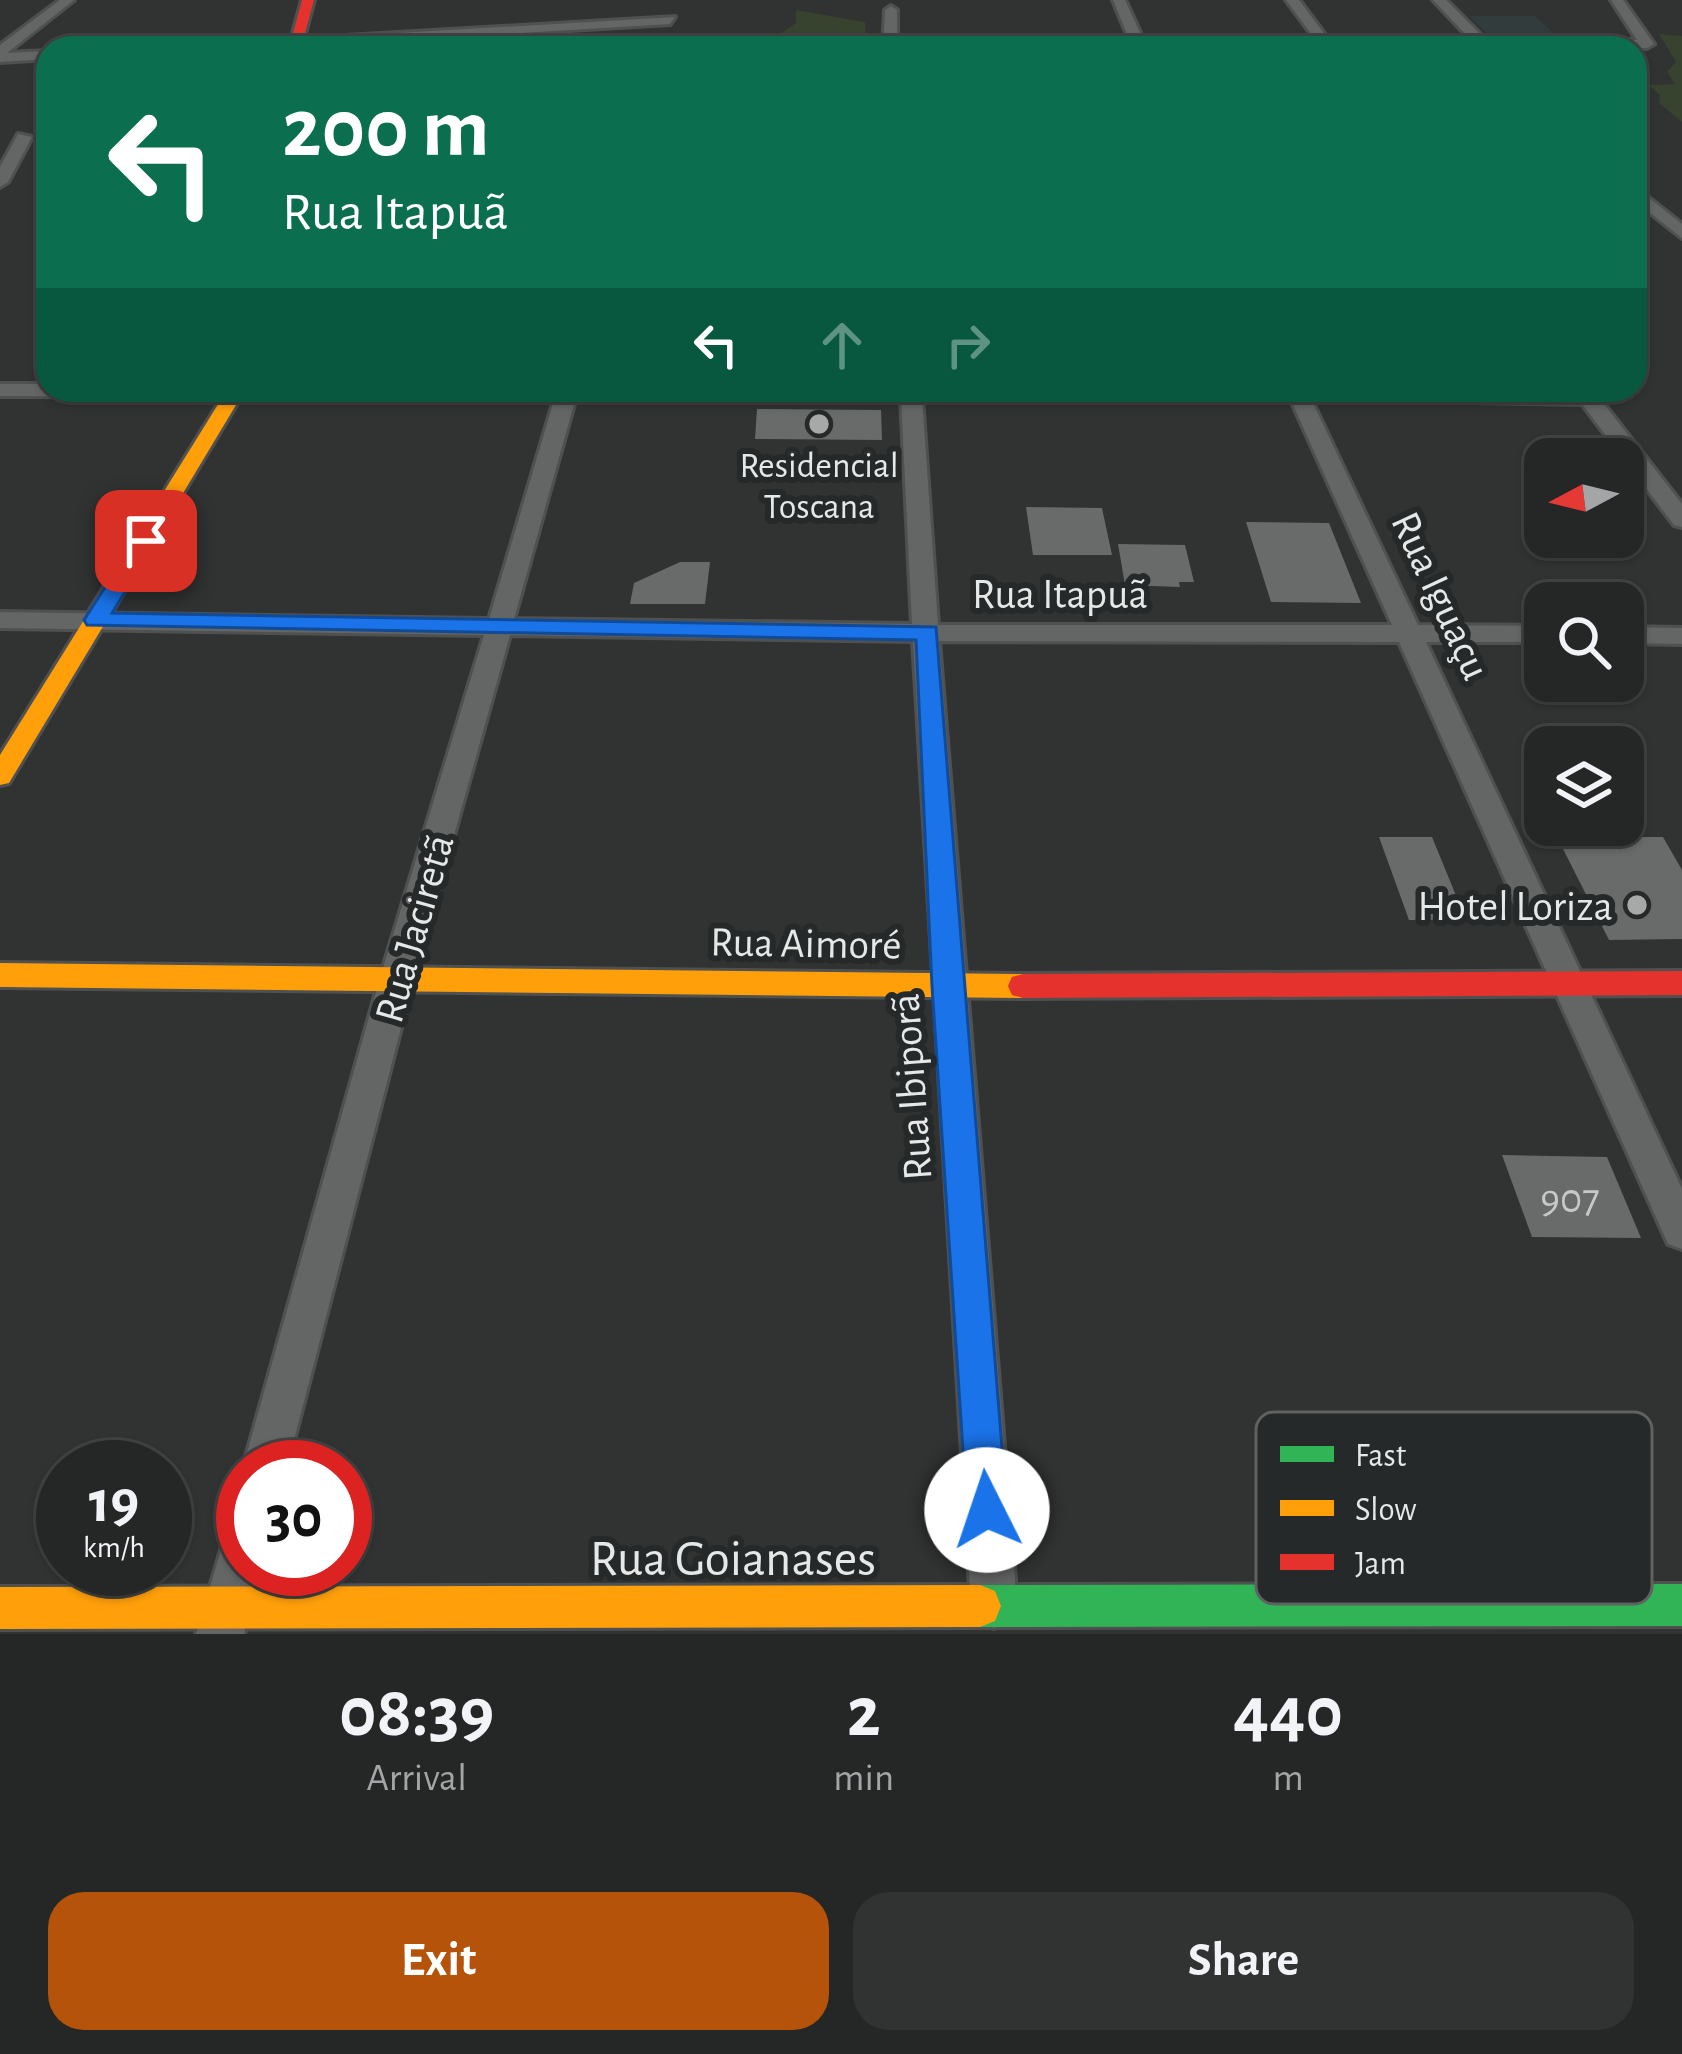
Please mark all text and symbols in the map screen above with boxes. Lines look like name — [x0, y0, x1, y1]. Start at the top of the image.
icon: left — [84, 84, 240, 240]
text: 200 m — [282, 88, 490, 172]
text: Rua Itapuã — [282, 186, 508, 240]
icon: left — [683, 312, 749, 378]
icon: ahead — [809, 312, 875, 378]
icon: right — [935, 312, 1001, 378]
marker: Residencial Toscana — [806, 411, 832, 437]
north arrow — [1524, 438, 1644, 558]
map controls — [1524, 438, 1644, 846]
place label: Residencial Toscana — [739, 448, 899, 525]
pin — [95, 490, 197, 592]
street label: Rua Iguaçu — [1383, 506, 1497, 686]
icon: arrive — [113, 508, 179, 574]
street label: Rua Itapuã — [972, 574, 1148, 616]
button: search — [1524, 582, 1644, 702]
button: layers — [1524, 726, 1644, 846]
street label: Rua Jaciretã — [368, 830, 462, 1027]
place label: Hotel Loriza — [1417, 886, 1613, 928]
marker: Hotel Loriza — [1624, 892, 1650, 918]
street label: Rua Aimoré — [710, 921, 902, 967]
street label: Rua Ibiporã — [885, 992, 939, 1182]
house number: 907 — [1540, 1178, 1600, 1220]
legend — [1256, 1412, 1652, 1604]
speed limit sign: 30 — [216, 1440, 372, 1596]
text: Fast — [1355, 1440, 1407, 1473]
position arrow — [924, 1447, 1050, 1573]
text: 19 — [89, 1473, 139, 1533]
text: Slow — [1355, 1494, 1416, 1527]
text: km/h — [83, 1533, 145, 1563]
street label: Rua Goianases — [590, 1534, 876, 1585]
text: Jam — [1355, 1548, 1406, 1581]
text: 08:39 — [339, 1677, 494, 1749]
text: 2 — [847, 1677, 881, 1749]
text: 440 — [1233, 1677, 1343, 1749]
text: Arrival — [367, 1759, 467, 1798]
text: min — [833, 1759, 894, 1798]
text: m — [1272, 1759, 1304, 1798]
button: Exit — [48, 1892, 829, 2030]
button: Share — [853, 1892, 1634, 2030]

